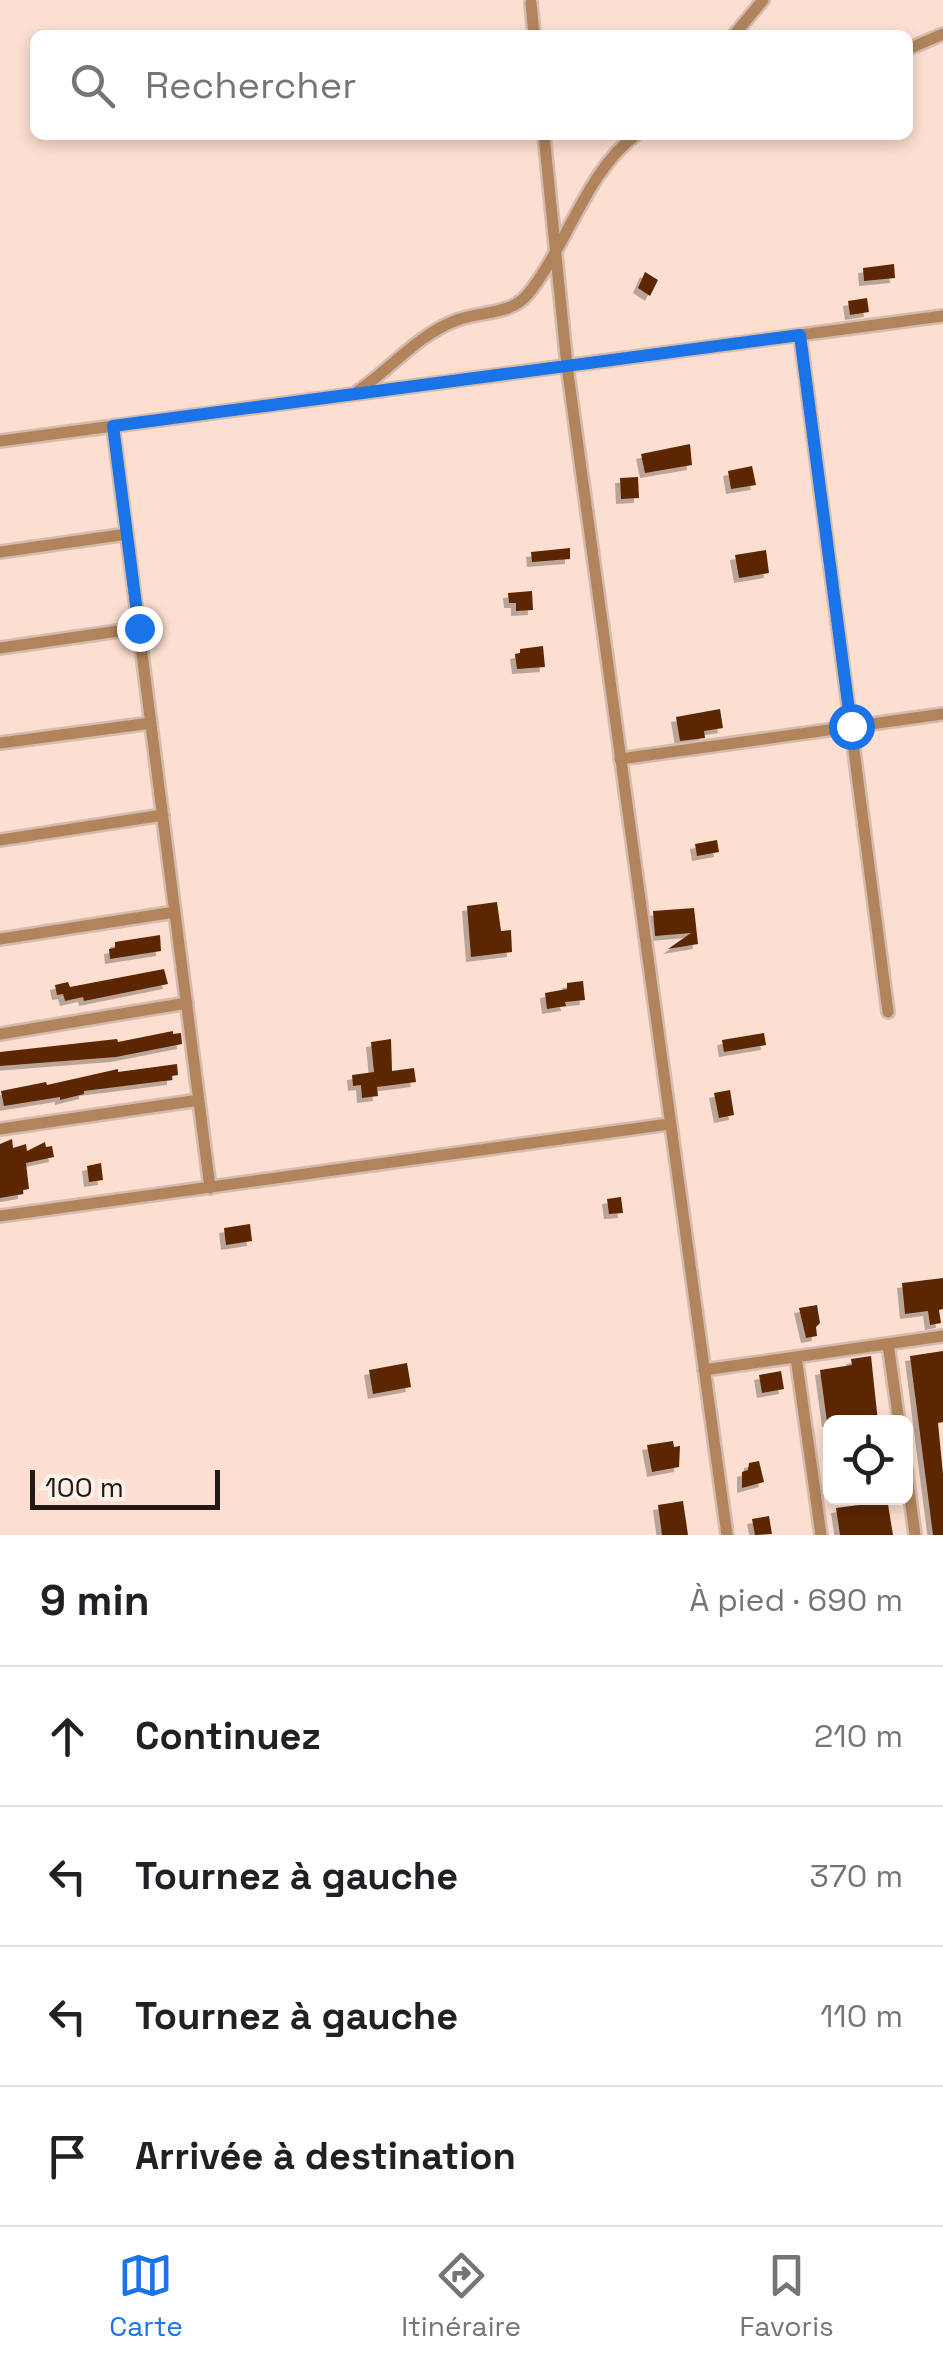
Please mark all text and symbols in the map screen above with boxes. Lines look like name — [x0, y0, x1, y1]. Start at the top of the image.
search box — [30, 30, 913, 140]
icon: search — [65, 58, 120, 113]
text: Rechercher — [145, 61, 356, 109]
route end — [117, 606, 163, 652]
route start — [829, 704, 875, 750]
map controls — [823, 1415, 913, 1505]
button: locate — [823, 1415, 913, 1505]
scale bar — [30, 1465, 220, 1510]
text: 100 m — [45, 1469, 124, 1505]
text: 9 min — [40, 1574, 150, 1627]
text: À pied · 690 m — [689, 1580, 903, 1620]
icon: ahead — [40, 1709, 95, 1764]
text: Continuez — [135, 1712, 321, 1760]
text: 210 m — [814, 1716, 903, 1756]
icon: left — [40, 1849, 95, 1904]
text: Tournez à gauche — [135, 1852, 458, 1900]
text: 370 m — [810, 1856, 903, 1896]
icon: left — [40, 1989, 95, 2044]
text: Tournez à gauche — [135, 1992, 458, 2040]
text: 110 m — [820, 1996, 903, 2036]
icon: arrive — [40, 2129, 95, 2184]
text: Arrivée à destination — [135, 2132, 516, 2180]
tab: Carte — [109, 2248, 183, 2344]
tab: Itinéraire — [401, 2248, 521, 2344]
tab: Favoris — [740, 2248, 834, 2344]

